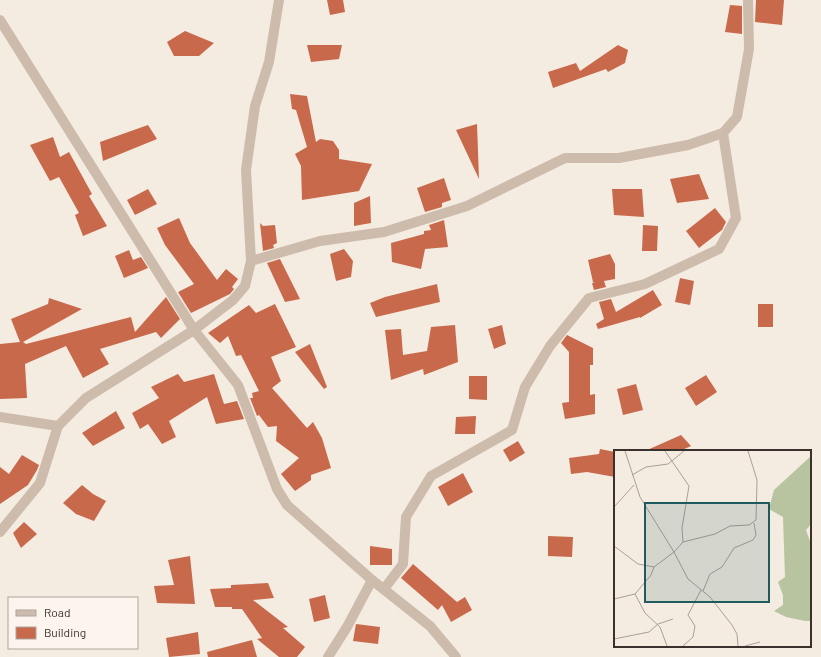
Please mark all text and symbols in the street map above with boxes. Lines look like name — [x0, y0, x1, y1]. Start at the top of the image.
inset map — [614, 450, 811, 647]
legend — [8, 597, 138, 649]
text: Road — [44, 605, 71, 619]
text: Building — [44, 625, 86, 639]

